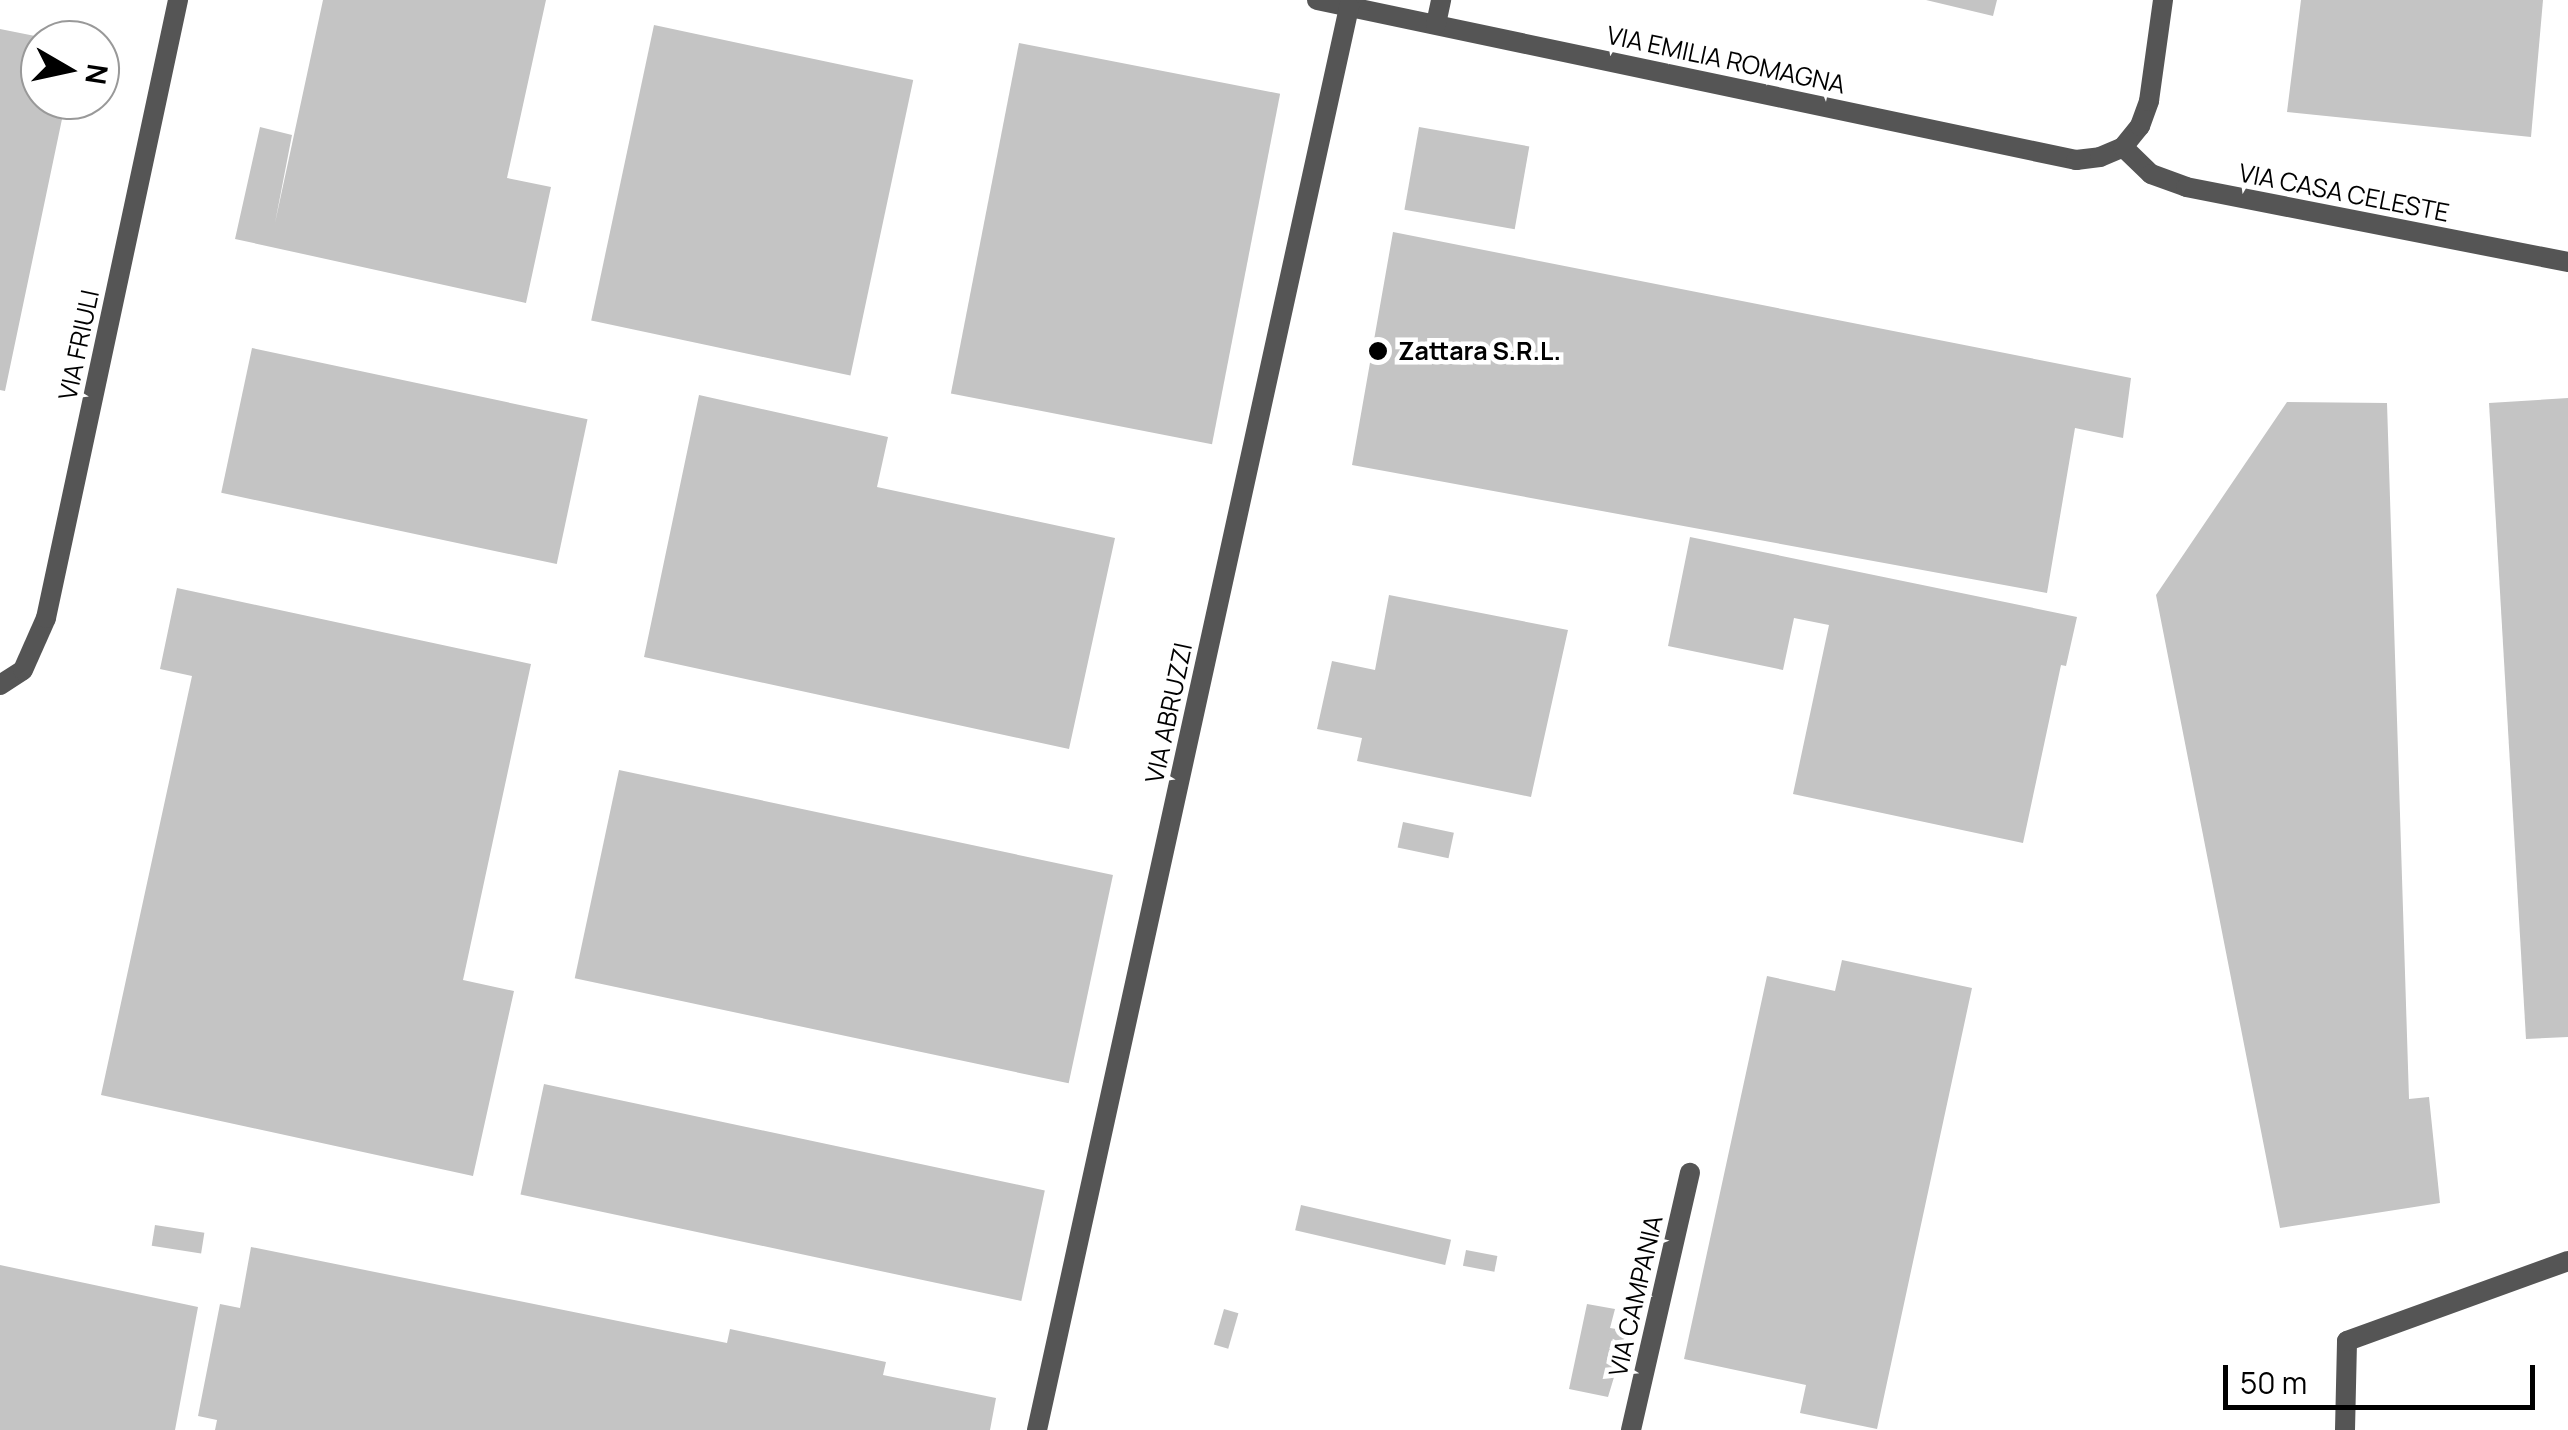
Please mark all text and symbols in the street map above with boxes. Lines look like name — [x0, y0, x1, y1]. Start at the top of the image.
north arrow — [20, 20, 120, 120]
street label: VIA EMILIA ROMAGNA — [1604, 20, 1848, 100]
text: N — [77, 61, 118, 87]
street label: VIA CASA CELESTE — [2236, 158, 2452, 228]
street label: VIA FRIULI — [53, 287, 105, 403]
place label: Zattara S.R.L. — [1398, 336, 1561, 366]
marker: Zattara S.R.L. — [1367, 340, 1389, 362]
street label: VIA ABRUZZI — [1139, 640, 1199, 786]
street label: VIA CAMPANIA — [1603, 1212, 1669, 1380]
scale bar — [2228, 1345, 2540, 1407]
text: 50 m — [2240, 1362, 2307, 1403]

